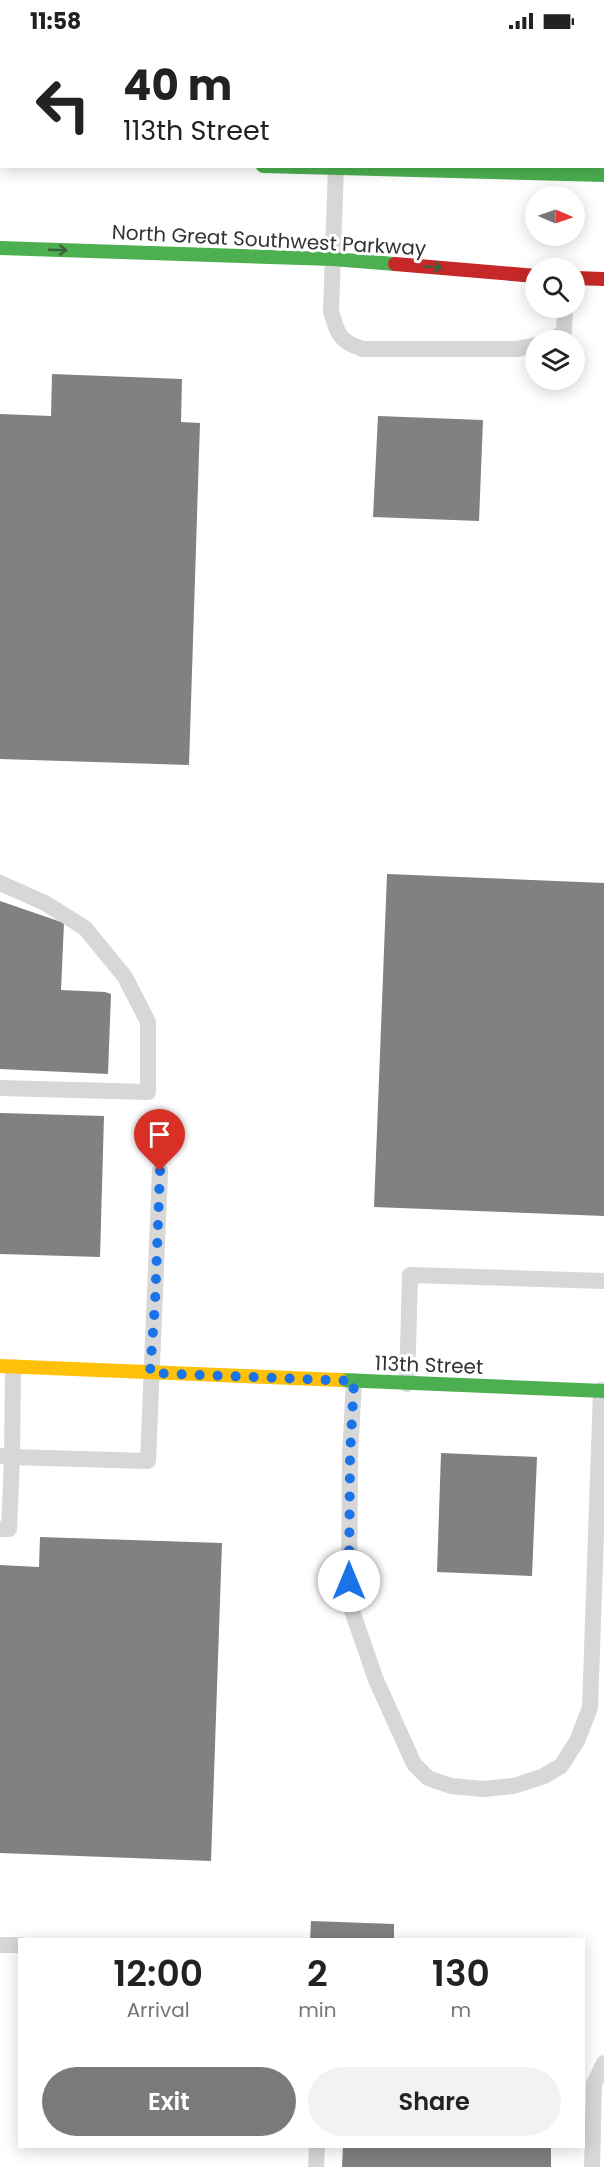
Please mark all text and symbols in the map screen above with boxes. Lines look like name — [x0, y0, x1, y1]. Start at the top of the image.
text: 11:58 — [30, 6, 81, 37]
text: 40 m — [123, 56, 232, 115]
icon: left — [24, 66, 102, 144]
text: 113th Street — [123, 112, 270, 149]
north arrow — [525, 186, 585, 246]
map controls — [525, 186, 585, 390]
street label: North Great Southwest Parkway — [111, 218, 427, 262]
one-way arrow — [48, 244, 68, 255]
button: search — [525, 258, 585, 318]
one-way arrow — [423, 262, 443, 273]
button: layers — [525, 330, 585, 390]
pin — [134, 1109, 185, 1171]
icon: arrive — [143, 1118, 176, 1151]
street label: 113th Street — [374, 1349, 484, 1381]
position arrow — [317, 1549, 381, 1613]
text: 12:00 — [113, 1948, 203, 1999]
text: 2 — [307, 1948, 328, 1999]
text: 130 — [432, 1948, 490, 1999]
text: Arrival — [127, 1996, 190, 2024]
text: min — [298, 1996, 337, 2024]
text: m — [450, 1996, 471, 2024]
button: Exit — [42, 2067, 296, 2136]
button: Share — [308, 2067, 561, 2136]

